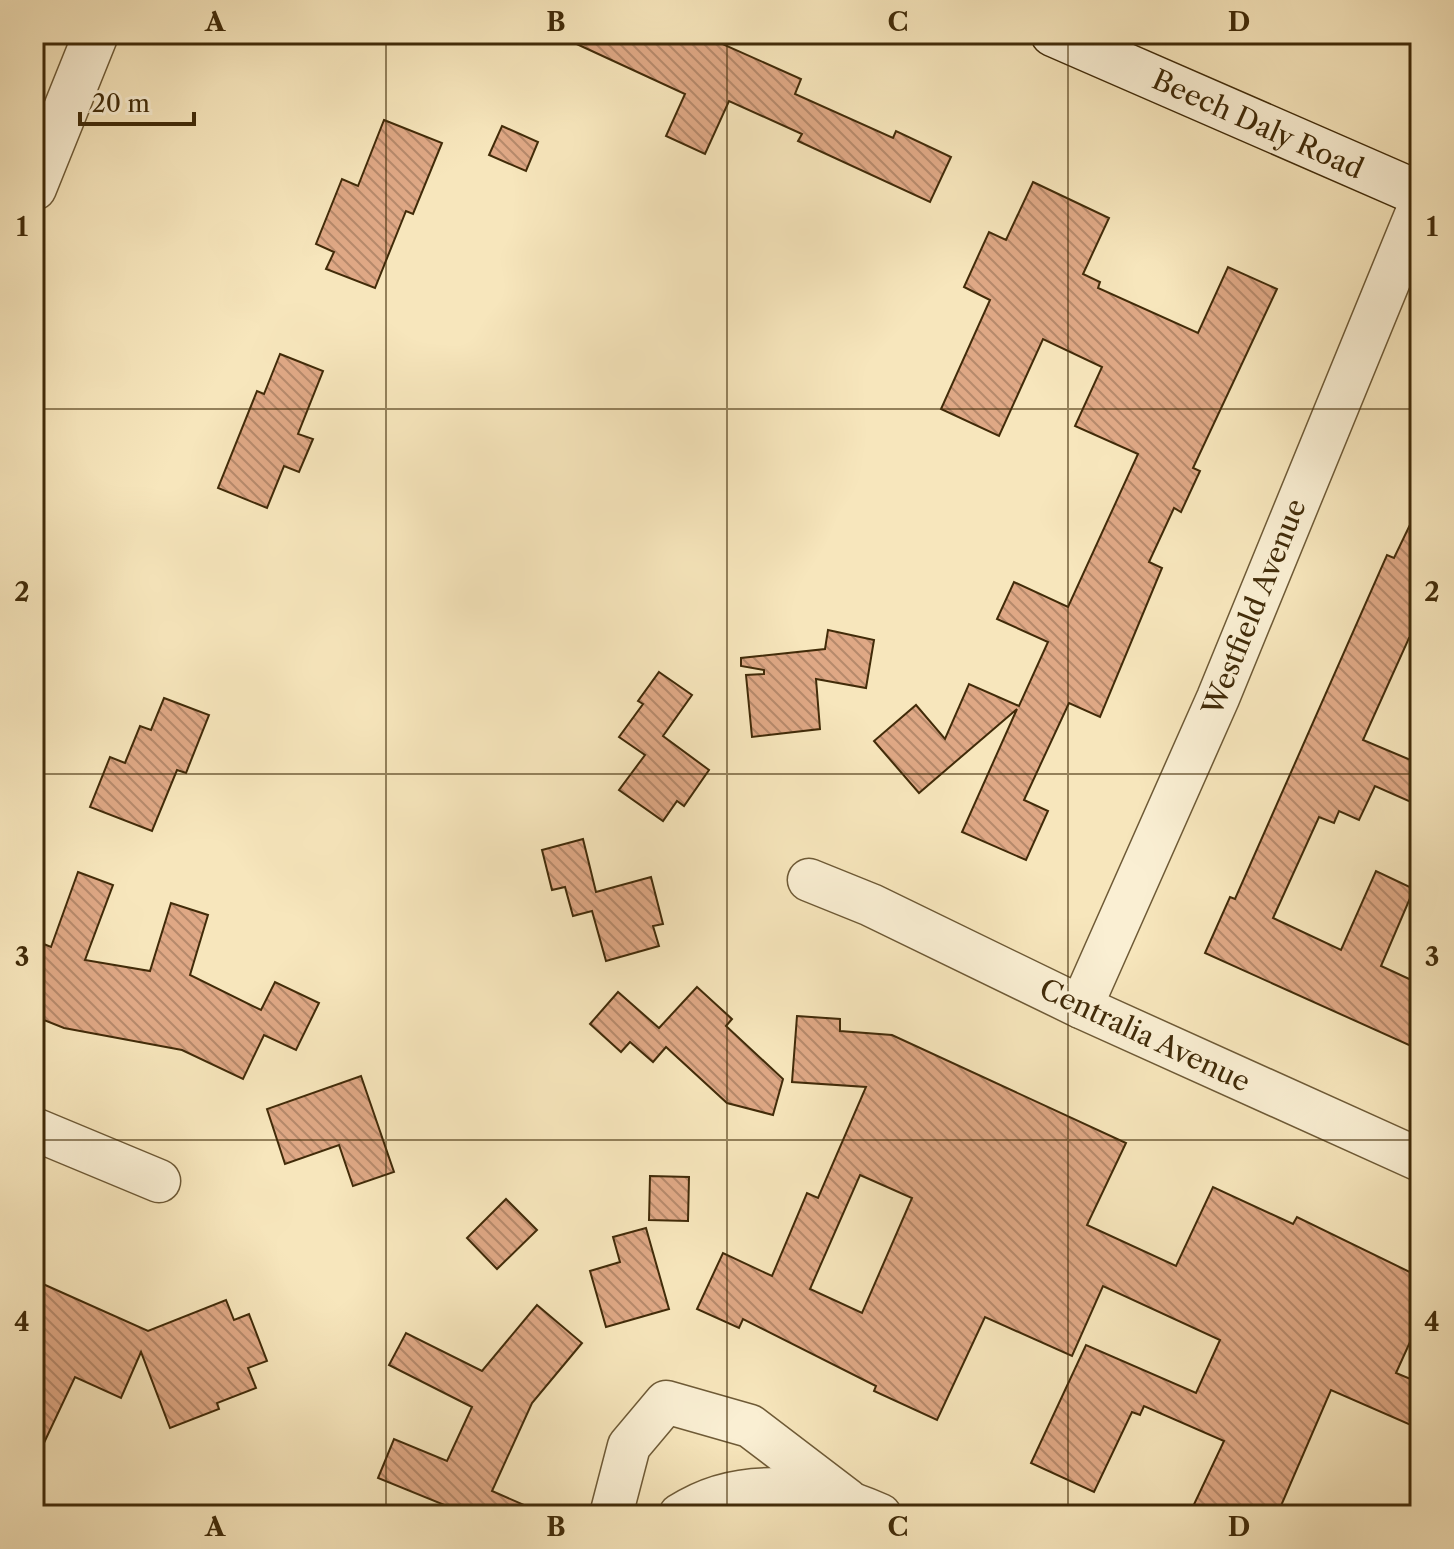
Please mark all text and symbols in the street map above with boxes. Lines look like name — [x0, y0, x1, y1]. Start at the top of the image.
text: A — [204, 6, 226, 38]
text: B — [546, 6, 566, 38]
text: C — [888, 6, 908, 38]
text: D — [1228, 6, 1250, 38]
street label: Beech Daly Road — [1147, 62, 1369, 186]
scale bar — [80, 76, 194, 126]
text: 20 m — [92, 89, 150, 118]
text: 1 — [16, 211, 28, 243]
text: 1 — [1426, 211, 1438, 243]
street label: Westfield Avenue — [1195, 494, 1313, 721]
text: 2 — [14, 576, 30, 608]
text: 2 — [1424, 576, 1440, 608]
text: 3 — [15, 941, 29, 973]
text: 3 — [1425, 941, 1439, 973]
street label: Centralia Avenue — [1034, 971, 1256, 1099]
text: 4 — [14, 1306, 30, 1338]
text: 4 — [1424, 1306, 1440, 1338]
text: A — [204, 1511, 226, 1543]
text: B — [546, 1511, 566, 1543]
text: C — [888, 1511, 908, 1543]
text: D — [1228, 1511, 1250, 1543]

